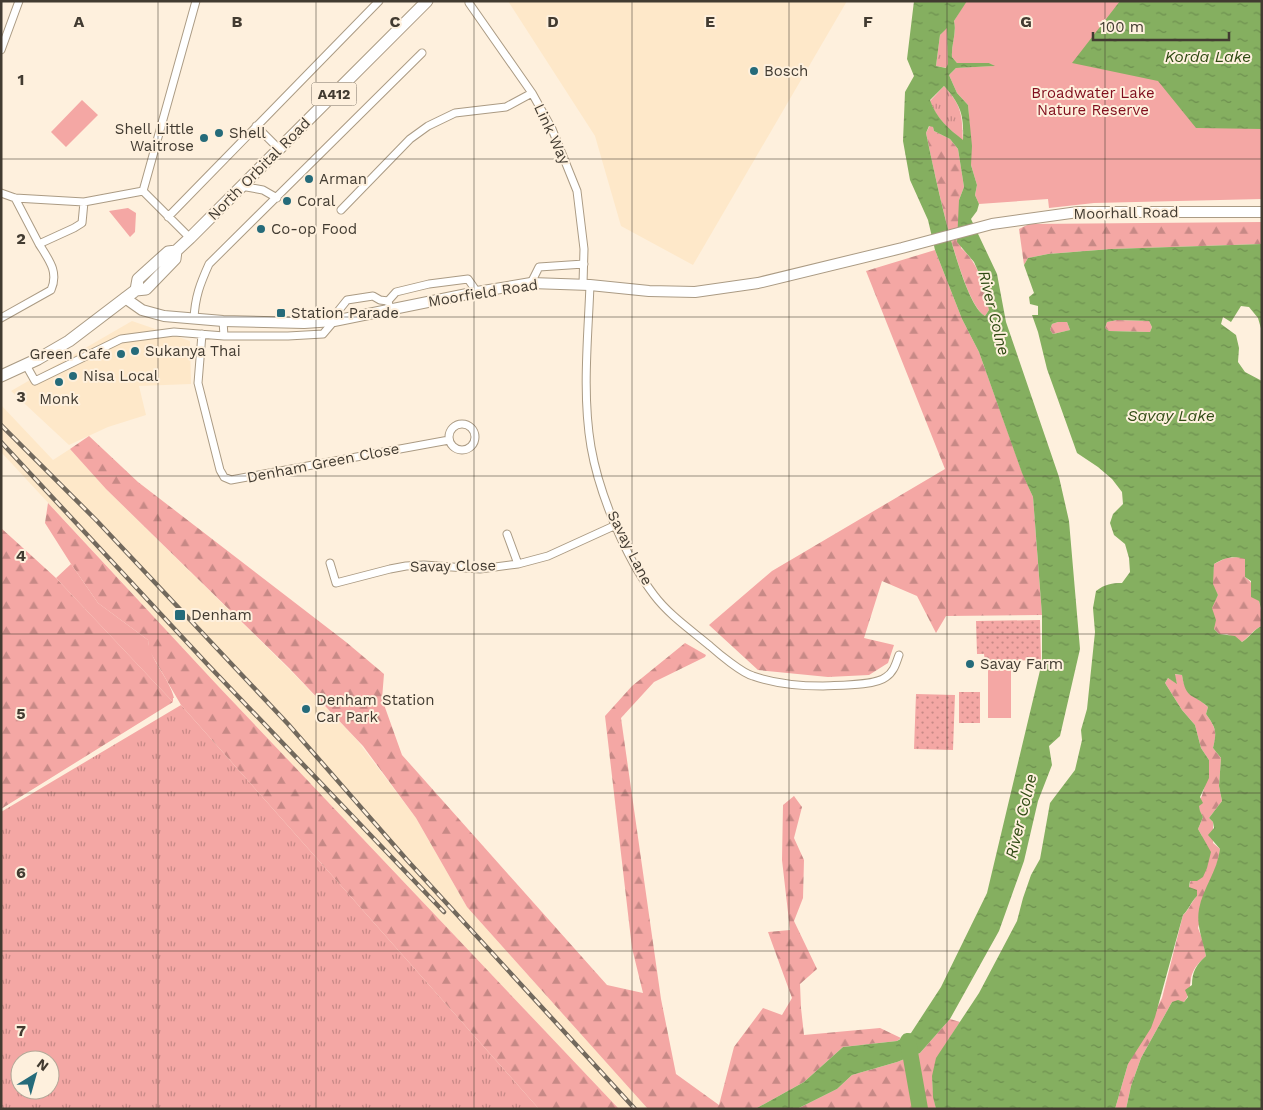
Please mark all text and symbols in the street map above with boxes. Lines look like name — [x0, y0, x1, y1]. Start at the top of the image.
scale bar — [1093, 10, 1229, 42]
text: A — [74, 12, 85, 31]
text: B — [232, 12, 243, 31]
text: C — [390, 12, 401, 31]
text: D — [547, 12, 559, 31]
text: E — [705, 12, 715, 31]
text: F — [863, 12, 873, 31]
text: G — [1020, 12, 1032, 31]
text: 100 m — [1100, 18, 1144, 36]
water label: Korda Lake — [1165, 47, 1251, 66]
place label: Bosch — [764, 62, 808, 80]
marker: Bosch — [748, 65, 760, 77]
text: 1 — [18, 70, 24, 89]
road number: A412 — [312, 82, 356, 106]
park label: Broadwater Lake Nature Reserve — [1031, 84, 1155, 119]
street label: Link Way — [530, 101, 574, 167]
street label: North Orbital Road — [204, 114, 314, 224]
place label: Shell Little Waitrose — [115, 120, 194, 155]
place label: Shell — [229, 124, 266, 142]
marker: Shell — [213, 127, 225, 139]
marker: Shell Little Waitrose — [198, 132, 210, 144]
place label: Arman — [319, 170, 367, 188]
marker: Arman — [303, 173, 315, 185]
place label: Coral — [297, 192, 336, 210]
marker: Coral — [281, 195, 293, 207]
street label: Moorhall Road — [1073, 203, 1179, 223]
place label: Co-op Food — [271, 220, 357, 238]
marker: Co-op Food — [255, 223, 267, 235]
text: 2 — [16, 229, 26, 248]
water label: River Colne — [974, 269, 1014, 357]
street label: Moorfield Road — [427, 275, 539, 311]
place label: Station Parade — [291, 304, 399, 322]
marker: Station Parade — [275, 307, 287, 319]
place label: Sukanya Thai — [145, 342, 241, 360]
place label: Green Cafe — [30, 345, 111, 363]
marker: Sukanya Thai — [129, 345, 141, 357]
marker: Green Cafe — [115, 348, 127, 360]
place label: Nisa Local — [83, 367, 159, 385]
marker: Nisa Local — [67, 370, 79, 382]
marker: Monk — [53, 376, 65, 388]
text: 3 — [16, 387, 26, 406]
place label: Monk — [39, 390, 79, 408]
water label: Savay Lake — [1127, 406, 1215, 425]
street label: Denham Green Close — [245, 439, 401, 487]
street label: Savay Lane — [604, 508, 656, 588]
text: 4 — [16, 546, 26, 565]
street label: Savay Close — [410, 556, 496, 576]
place label: Denham — [191, 606, 252, 624]
marker: Denham — [173, 608, 187, 622]
place label: Savay Farm — [980, 655, 1063, 673]
marker: Savay Farm — [964, 658, 976, 670]
place label: Denham Station Car Park — [316, 691, 435, 726]
marker: Denham Station Car Park — [300, 703, 312, 715]
text: 5 — [16, 704, 26, 723]
water label: River Colne — [1001, 772, 1041, 860]
text: 6 — [16, 863, 26, 882]
text: 7 — [16, 1021, 26, 1040]
north arrow — [10, 1050, 60, 1100]
text: N — [34, 1055, 52, 1074]

